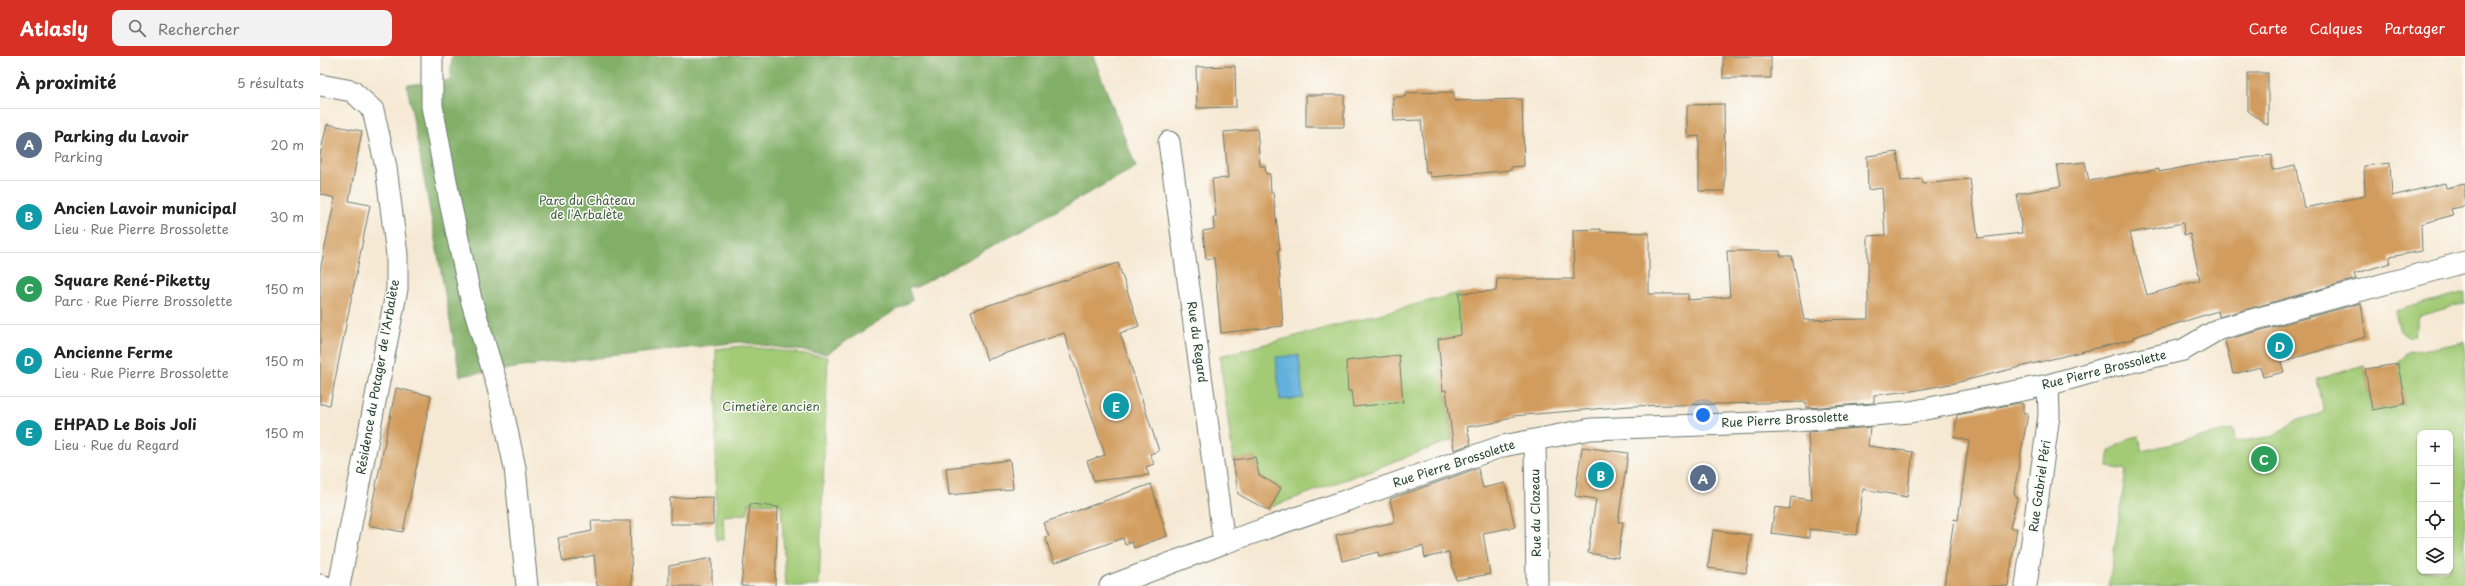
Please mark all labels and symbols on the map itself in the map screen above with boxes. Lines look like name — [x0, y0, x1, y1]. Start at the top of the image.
park label: Parc du Château de l'Arbalète — [539, 191, 635, 223]
street label: Résidence du Potager de l'Arbalète — [351, 277, 403, 476]
street label: Rue du Regard — [1183, 300, 1213, 384]
pin: D — [2267, 331, 2293, 361]
street label: Rue Pierre Brossolette — [2040, 345, 2168, 393]
pin: E — [1103, 391, 1129, 421]
park label: Cimetière ancien — [722, 397, 820, 415]
your location — [1693, 405, 1713, 425]
street label: Rue Pierre Brossolette — [1721, 407, 1849, 431]
street label: Rue Pierre Brossolette — [1390, 435, 1517, 491]
street label: Rue Gabriel Péri — [2024, 439, 2054, 533]
pin: C — [2251, 444, 2277, 474]
pin: B — [1588, 460, 1614, 490]
pin: A — [1690, 463, 1716, 493]
street label: Rue du Clozeau — [1525, 469, 1545, 557]

